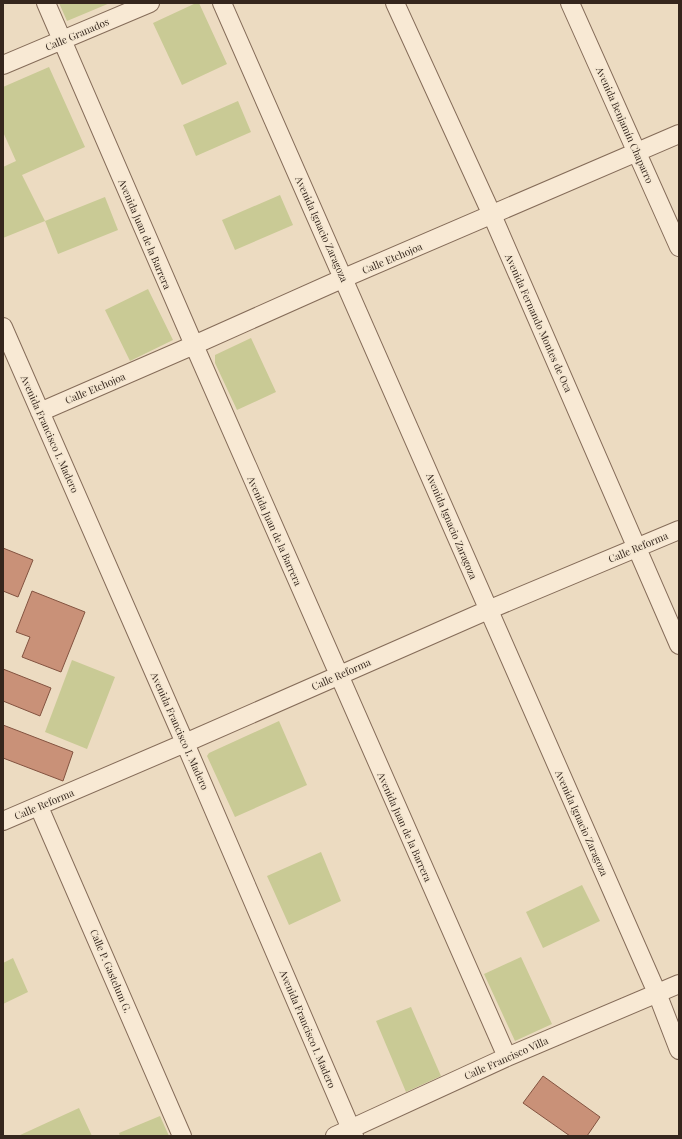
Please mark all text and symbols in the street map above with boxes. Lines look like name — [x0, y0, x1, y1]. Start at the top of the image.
street label: Calle Granados — [43, 14, 111, 54]
street label: Avenida Benjamín Chaparro — [593, 64, 657, 186]
street label: Avenida Ignacio Zaragoza — [292, 173, 352, 284]
street label: Avenida Juan de la Barrera — [115, 176, 175, 291]
street label: Calle Etchojoa — [360, 239, 424, 277]
street label: Avenida Fernando Montes de Oca — [502, 251, 576, 394]
street label: Calle Etchojoa — [63, 369, 127, 407]
street label: Avenida Francisco I. Madero — [17, 372, 82, 495]
street label: Avenida Ignacio Zaragoza — [423, 470, 481, 581]
street label: Avenida Juan de la Barrera — [244, 473, 305, 588]
street label: Calle Reforma — [606, 528, 670, 566]
street label: Calle Reforma — [309, 655, 373, 693]
street label: Avenida Francisco I. Madero — [147, 669, 212, 792]
street label: Avenida Ignacio Zaragoza — [552, 767, 612, 878]
street label: Avenida Juan de la Barrera — [374, 769, 435, 884]
street label: Calle Reforma — [12, 785, 76, 823]
street label: Calle P. Gastelum G. — [87, 927, 135, 1015]
street label: Avenida Francisco I. Madero — [276, 967, 339, 1091]
street label: Calle Francisco Villa — [462, 1033, 550, 1083]

